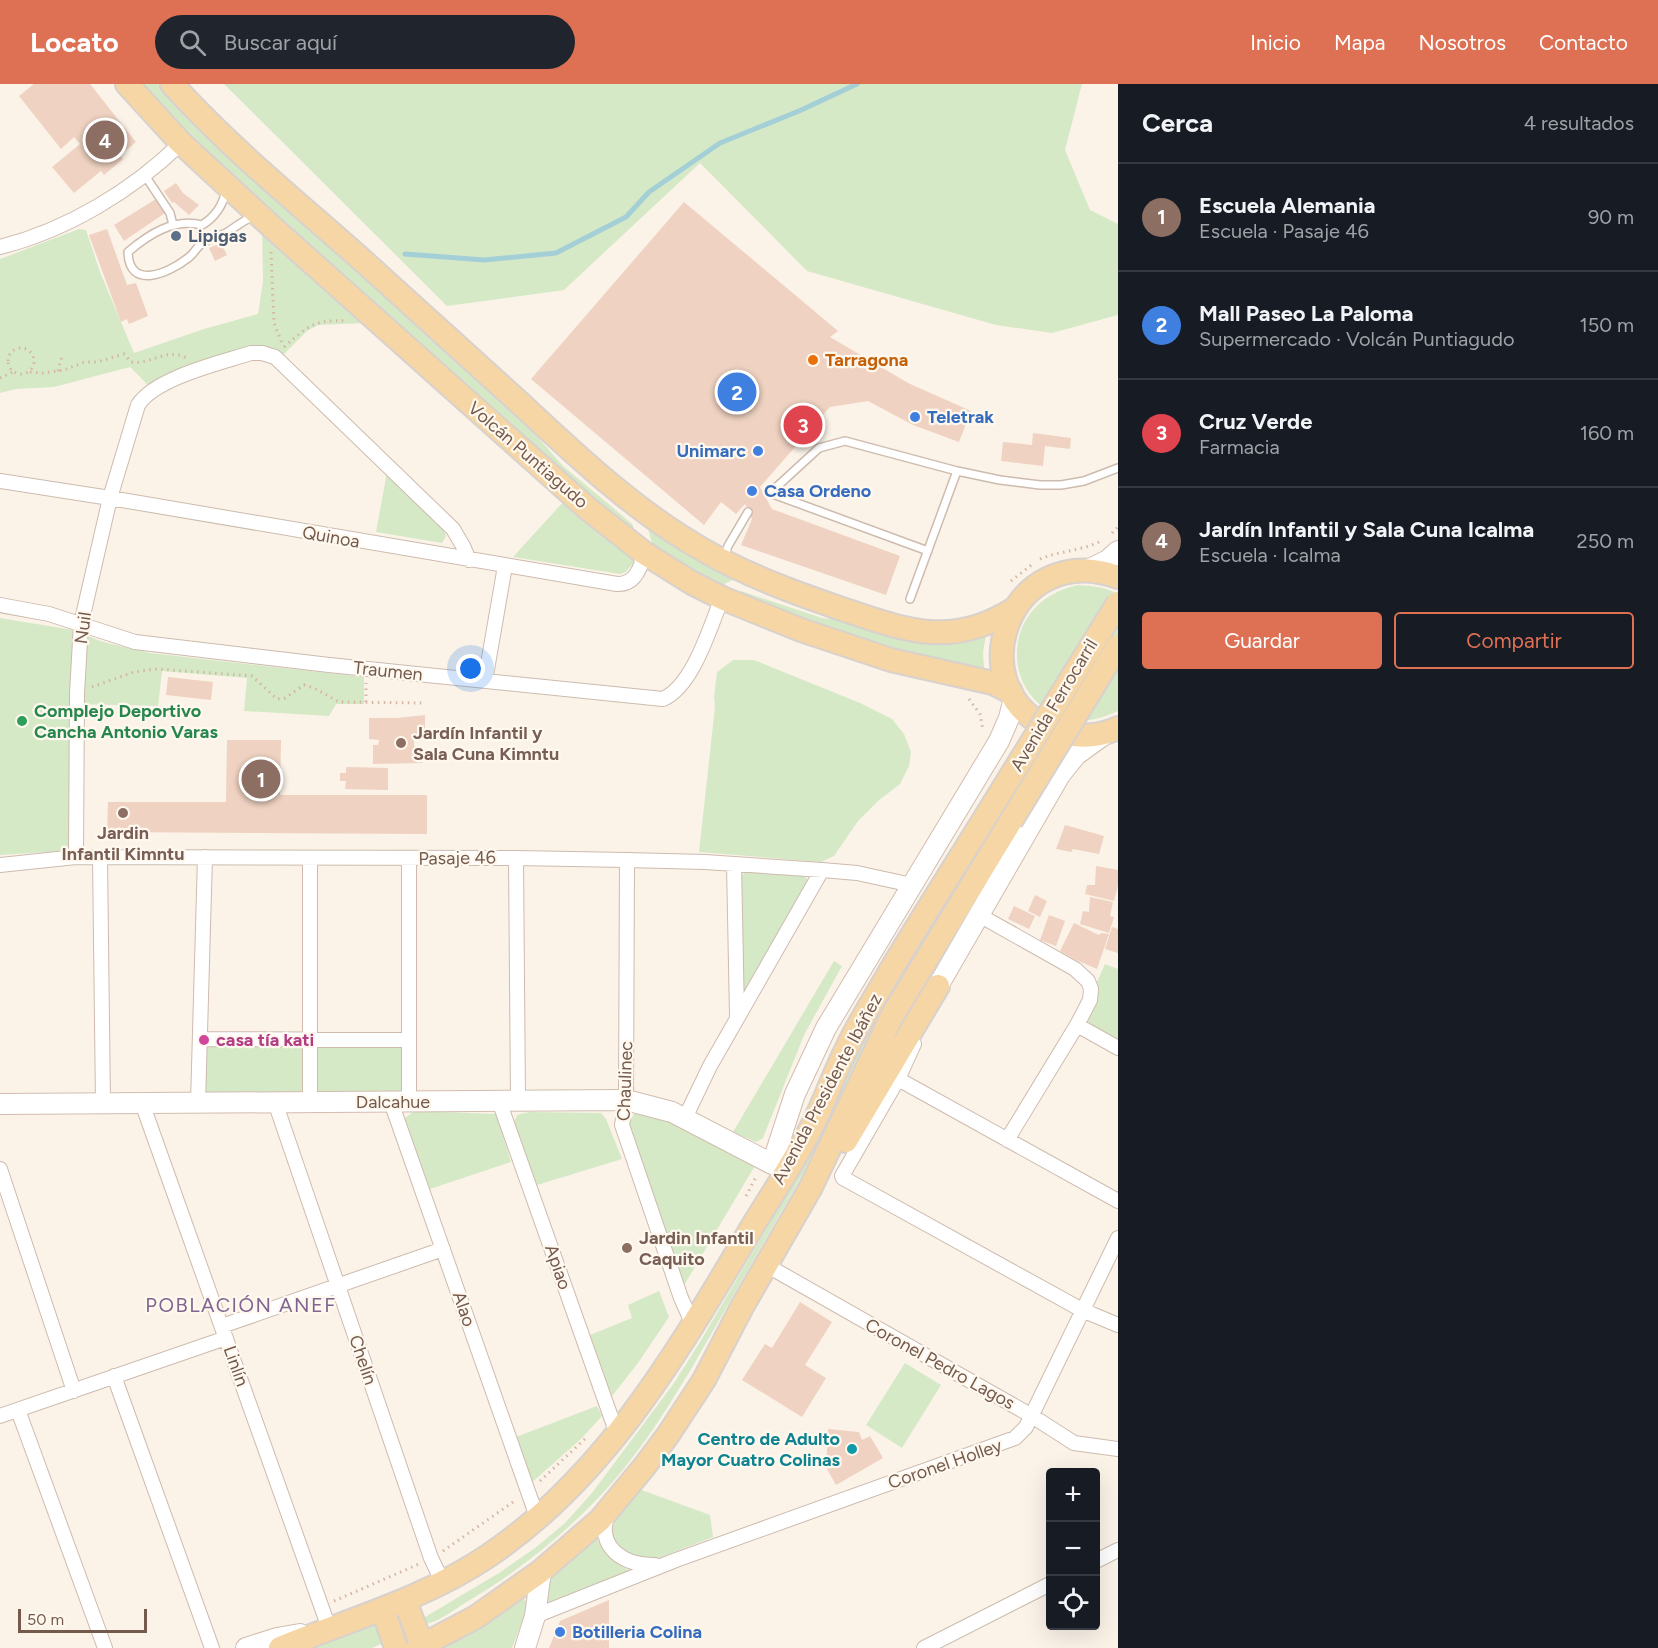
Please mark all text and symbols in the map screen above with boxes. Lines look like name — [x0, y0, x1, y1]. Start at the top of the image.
search box — [155, 15, 575, 69]
text: Locato — [30, 25, 119, 59]
icon: search — [176, 26, 209, 59]
text: Buscar aquí — [224, 29, 337, 56]
text: Inicio — [1250, 30, 1301, 55]
text: Mapa — [1334, 30, 1386, 55]
text: Nosotros — [1419, 30, 1506, 55]
text: Contacto — [1539, 30, 1628, 55]
text: Cerca — [1142, 107, 1213, 139]
text: 4 resultados — [1524, 111, 1634, 135]
pin: 4 — [86, 118, 124, 162]
text: Escuela Alemania — [1199, 192, 1376, 219]
text: 1 — [1157, 205, 1166, 229]
text: 90 m — [1588, 205, 1634, 229]
text: Escuela · Pasaje 46 — [1199, 219, 1369, 243]
place label: Lipigas — [188, 225, 247, 247]
marker: Lipigas — [169, 229, 183, 243]
text: Mall Paseo La Paloma — [1199, 300, 1414, 327]
text: 2 — [1156, 313, 1167, 337]
text: 150 m — [1579, 313, 1634, 337]
text: Supermercado · Volcán Puntiagudo — [1199, 327, 1515, 351]
place label: Tarragona — [825, 349, 908, 371]
marker: Tarragona — [806, 353, 820, 367]
pin: 2 — [718, 370, 756, 414]
street label: Volcán Puntiagudo — [464, 397, 592, 513]
pin: 3 — [784, 402, 822, 448]
place label: Teletrak — [927, 406, 994, 428]
text: Cruz Verde — [1199, 408, 1312, 435]
marker: Teletrak — [908, 410, 922, 424]
text: 3 — [1156, 421, 1167, 445]
text: 160 m — [1580, 421, 1634, 445]
text: Farmacia — [1199, 435, 1280, 459]
place label: Unimarc — [676, 440, 746, 462]
marker: Unimarc — [751, 444, 765, 458]
place label: Casa Ordeno — [764, 480, 871, 502]
marker: Casa Ordeno — [745, 484, 759, 498]
text: Jardín Infantil y Sala Cuna Icalma — [1199, 516, 1534, 543]
street label: Quinoa — [301, 521, 361, 553]
text: 4 — [1155, 529, 1168, 553]
text: 250 m — [1577, 529, 1634, 553]
text: Escuela · Icalma — [1199, 543, 1341, 567]
street label: Nuil — [70, 611, 96, 645]
button: Guardar — [1142, 612, 1382, 669]
button: Compartir — [1394, 612, 1634, 669]
street label: Avenida Ferrocarril — [1006, 635, 1102, 775]
your location — [456, 654, 485, 683]
street label: Traumen — [352, 656, 424, 686]
place label: Complejo Deportivo Cancha Antonio Varas — [34, 700, 218, 743]
marker: Complejo Deportivo Cancha Antonio Varas — [15, 714, 29, 728]
place label: Jardín Infantil y Sala Cuna Kimntu — [413, 722, 559, 765]
marker: Jardín Infantil y Sala Cuna Kimntu — [394, 736, 408, 750]
pin: 1 — [242, 756, 280, 802]
marker: Jardin Infantil Kimntu — [116, 806, 130, 820]
place label: Jardin Infantil Kimntu — [62, 822, 184, 865]
street label: Pasaje 46 — [418, 846, 496, 870]
street label: Avenida Presidente Ibáñez — [767, 990, 887, 1188]
place label: casa tía kati — [216, 1029, 314, 1051]
marker: casa tía kati — [197, 1033, 211, 1047]
street label: Chaulinec — [613, 1040, 637, 1121]
street label: Dalcahue — [356, 1091, 430, 1113]
place label: Jardin Infantil Caquito — [639, 1227, 754, 1270]
street label: Apiao — [540, 1241, 576, 1293]
marker: Jardin Infantil Caquito — [620, 1241, 634, 1255]
street label: Alao — [448, 1289, 480, 1329]
district label: POBLACIÓN ANEF — [145, 1293, 337, 1317]
street label: Coronel Pedro Lagos — [861, 1314, 1019, 1414]
street label: Chelín — [344, 1332, 382, 1388]
street label: Linlín — [219, 1343, 253, 1389]
place label: Centro de Adulto Mayor Cuatro Colinas — [661, 1428, 841, 1471]
street label: Coronel Holley — [885, 1434, 1005, 1494]
marker: Centro de Adulto Mayor Cuatro Colinas — [845, 1442, 859, 1456]
map controls — [1046, 1468, 1100, 1630]
button: + — [1046, 1468, 1100, 1522]
button: − — [1046, 1522, 1100, 1576]
button: locate — [1046, 1576, 1100, 1630]
scale bar — [18, 1606, 147, 1634]
text: 50 m — [27, 1610, 64, 1629]
place label: Botilleria Colina — [572, 1621, 702, 1643]
marker: Botilleria Colina — [553, 1625, 567, 1639]

